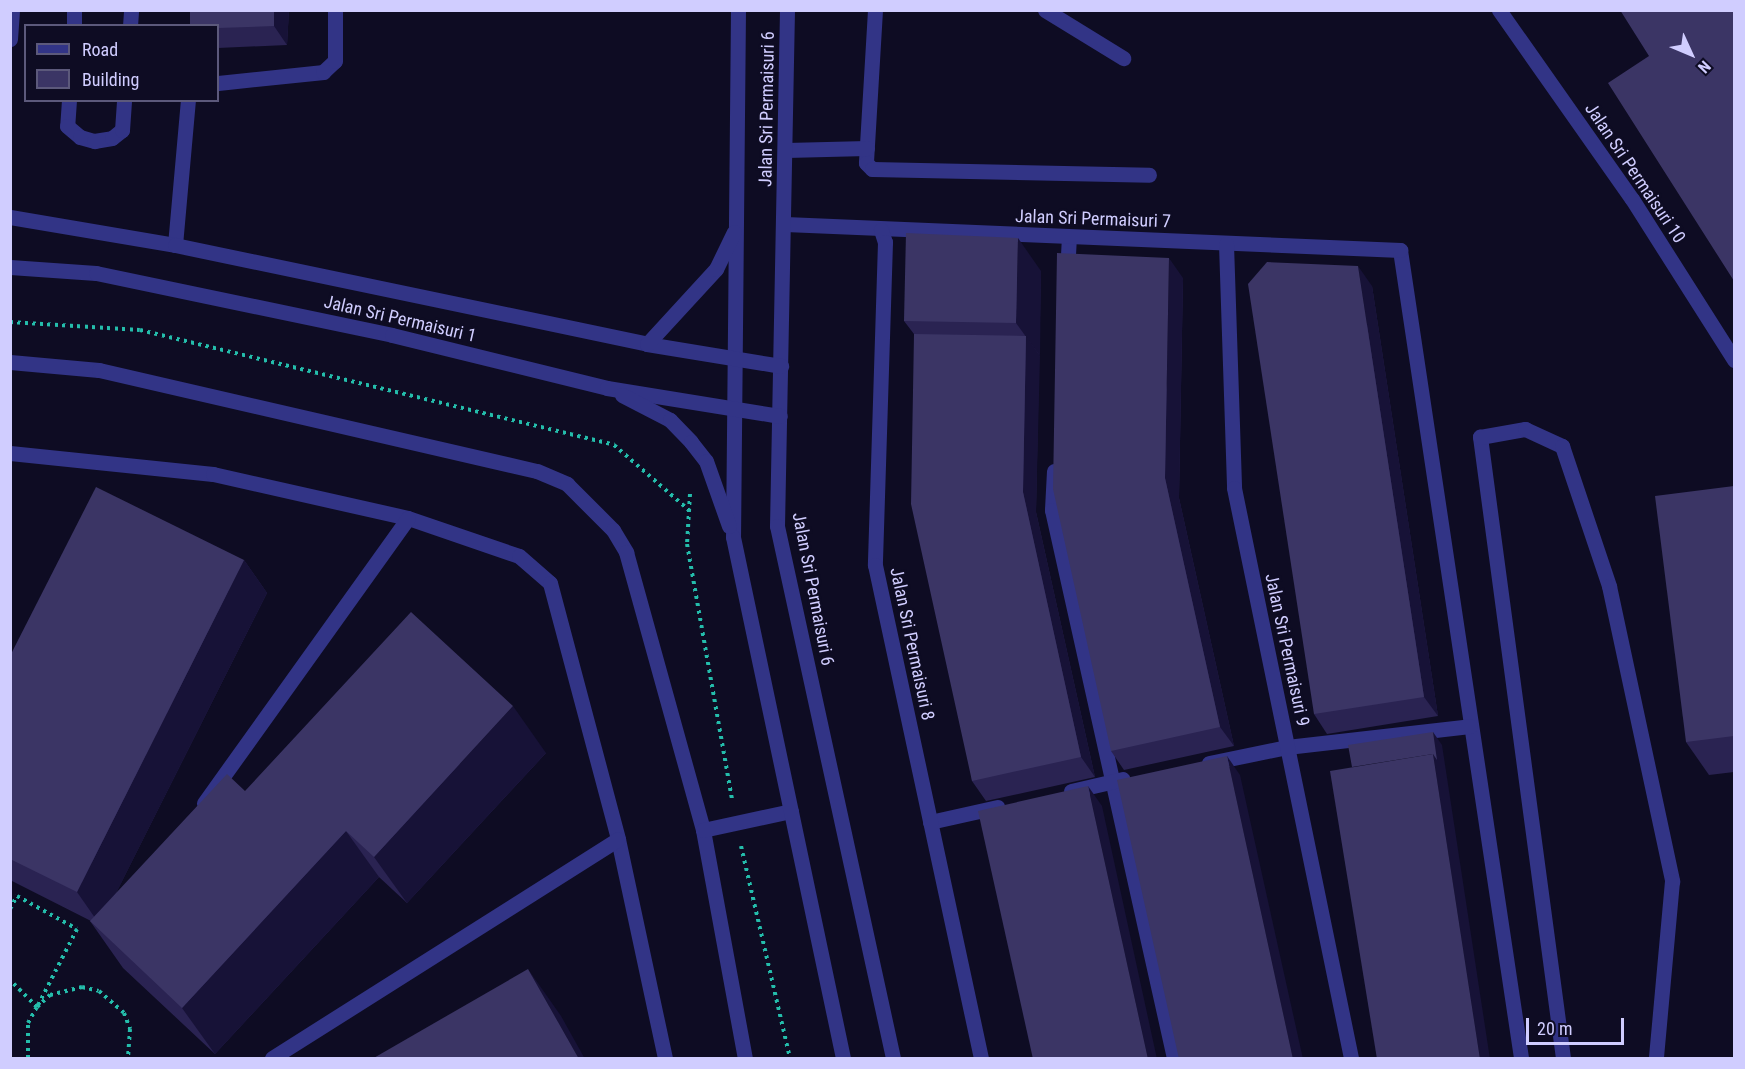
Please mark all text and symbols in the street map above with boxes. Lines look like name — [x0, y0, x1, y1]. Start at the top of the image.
legend — [24, 24, 219, 102]
north arrow — [1661, 24, 1721, 84]
street label: Jalan Sri Permaisuri 6 — [755, 31, 779, 187]
text: Road — [82, 39, 118, 60]
text: N — [1694, 57, 1715, 77]
text: Building — [82, 69, 139, 90]
street label: Jalan Sri Permaisuri 10 — [1580, 99, 1690, 247]
street label: Jalan Sri Permaisuri 7 — [1015, 205, 1171, 233]
street label: Jalan Sri Permaisuri 1 — [322, 291, 478, 347]
street label: Jalan Sri Permaisuri 6 — [788, 511, 838, 667]
street label: Jalan Sri Permaisuri 8 — [885, 566, 939, 722]
street label: Jalan Sri Permaisuri 9 — [1260, 572, 1314, 728]
scale bar — [1529, 1006, 1626, 1044]
text: 20 m — [1537, 1018, 1572, 1039]

